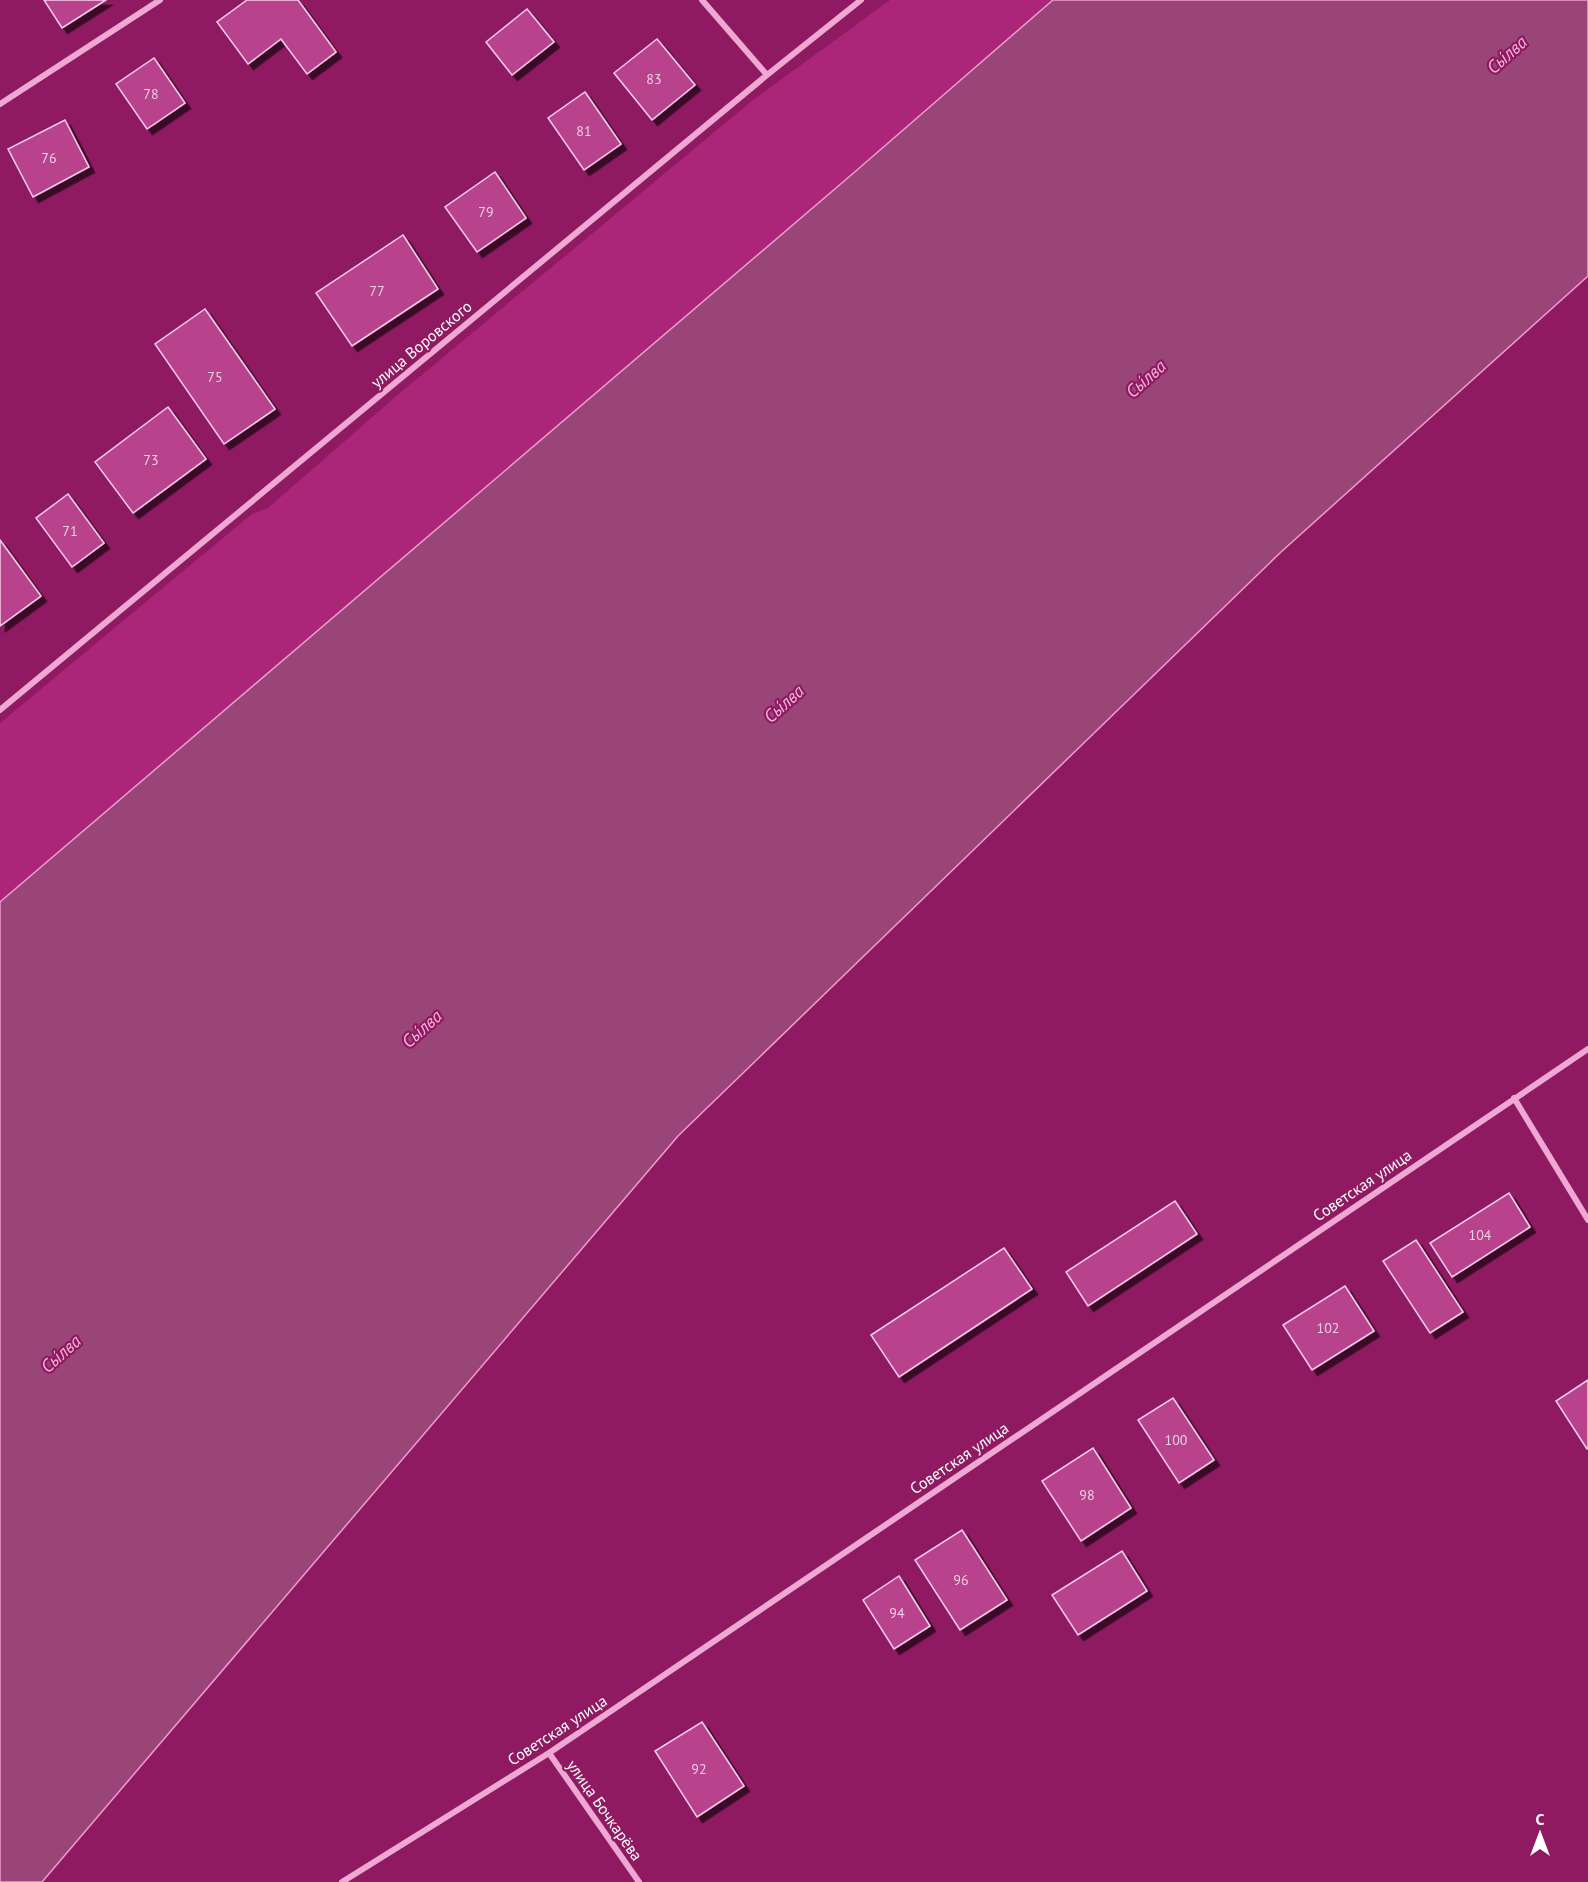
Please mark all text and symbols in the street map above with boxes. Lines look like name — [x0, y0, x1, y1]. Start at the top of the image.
water label: Сы́лва — [1482, 30, 1532, 79]
house number: 83 — [646, 70, 662, 88]
house number: 78 — [143, 85, 159, 103]
house number: 81 — [576, 122, 592, 140]
house number: 76 — [41, 149, 57, 167]
house number: 79 — [478, 203, 494, 221]
house number: 77 — [369, 282, 385, 300]
street label: улица Воровского — [366, 296, 476, 392]
water label: Сы́лва — [1121, 354, 1171, 403]
house number: 75 — [207, 368, 223, 386]
house number: 73 — [143, 451, 159, 469]
house number: 71 — [62, 522, 78, 540]
water label: Сы́лва — [759, 679, 809, 728]
water label: Сы́лва — [397, 1004, 447, 1053]
street label: Советская улица — [1309, 1145, 1415, 1225]
house number: 104 — [1469, 1226, 1492, 1244]
house number: 102 — [1317, 1319, 1339, 1337]
water label: Сы́лва — [36, 1329, 86, 1378]
street label: Советская улица — [906, 1418, 1012, 1498]
house number: 100 — [1165, 1431, 1188, 1449]
house number: 98 — [1079, 1486, 1095, 1504]
house number: 96 — [953, 1571, 969, 1589]
house number: 94 — [889, 1604, 905, 1622]
street label: Советская улица — [503, 1690, 611, 1770]
street label: улица Бочкарёва — [563, 1756, 647, 1864]
house number: 92 — [691, 1760, 707, 1778]
north arrow — [1510, 1804, 1570, 1864]
text: С — [1536, 1809, 1545, 1829]

